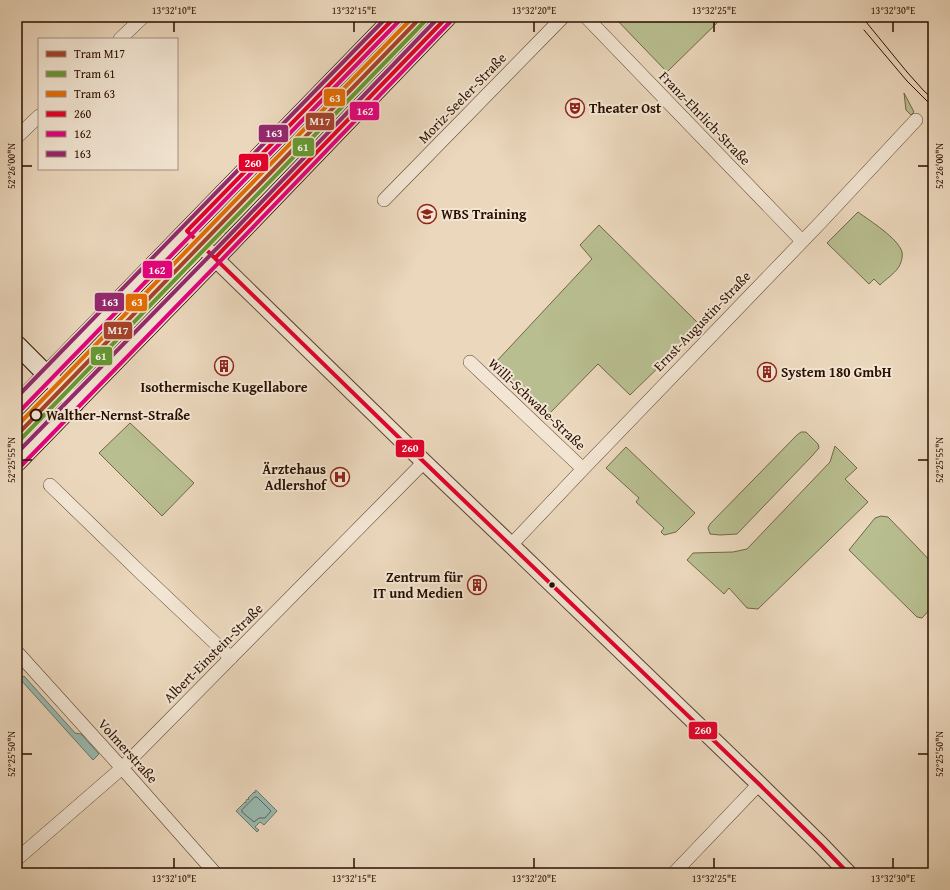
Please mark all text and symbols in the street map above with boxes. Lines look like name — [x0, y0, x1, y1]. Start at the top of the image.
text: 13°32'10"E — [152, 3, 196, 18]
text: 13°32'15"E — [332, 3, 376, 18]
text: 13°32'20"E — [512, 3, 556, 18]
text: 13°32'25"E — [692, 3, 736, 18]
text: 13°32'30"E — [871, 3, 915, 18]
legend — [38, 38, 178, 170]
text: Tram M17 — [74, 45, 125, 62]
street label: Moriz-Seeler-Straße — [413, 48, 511, 148]
text: Tram 61 — [74, 65, 115, 82]
street label: Franz-Ehrlich-Straße — [655, 66, 756, 170]
text: Tram 63 — [74, 85, 115, 102]
line badge: 63 — [323, 88, 346, 107]
text: 63 — [329, 90, 341, 106]
theatre icon: Theater Ost — [564, 97, 586, 119]
place label: Theater Ost — [589, 98, 662, 118]
line badge: 162 — [349, 101, 380, 121]
text: 162 — [356, 103, 374, 119]
text: 260 — [74, 105, 92, 122]
line badge: M17 — [305, 112, 335, 131]
text: M17 — [310, 113, 331, 129]
line badge: 163 — [258, 124, 289, 143]
text: 162 — [74, 125, 92, 142]
text: 163 — [265, 125, 283, 141]
line badge: 61 — [292, 137, 315, 157]
text: 61 — [297, 139, 309, 155]
text: 52°26'00"N — [4, 143, 19, 189]
text: 52°26'00"N — [932, 143, 947, 189]
text: 163 — [74, 145, 92, 162]
line badge: 260 — [238, 153, 269, 172]
text: 260 — [244, 155, 262, 171]
school or university icon: WBS Training — [416, 203, 438, 225]
place label: WBS Training — [441, 204, 527, 224]
line badge: 162 — [142, 260, 173, 279]
text: 162 — [148, 262, 166, 278]
street label: Ernst-Augustin-Straße — [649, 266, 756, 376]
line badge: 163 — [94, 292, 125, 312]
line badge: 63 — [125, 293, 148, 312]
text: 163 — [101, 294, 119, 310]
text: 63 — [131, 294, 143, 310]
line badge: M17 — [103, 321, 133, 340]
text: M17 — [108, 322, 129, 338]
line badge: 61 — [90, 346, 113, 366]
text: 61 — [95, 348, 107, 364]
street label: Willi-Schwabe-Straße — [484, 353, 591, 455]
building icon: Isothermische Kugellabore — [213, 355, 235, 377]
building icon: System 180 GmbH — [756, 361, 778, 383]
place label: System 180 GmbH — [781, 362, 892, 382]
place label: Isothermische Kugellabore — [140, 377, 308, 397]
place label: Walther-Nernst-Straße — [46, 405, 190, 425]
marker: Walther-Nernst-Straße — [29, 408, 43, 422]
text: 52°25'55"N — [4, 437, 19, 483]
text: 52°25'55"N — [932, 437, 947, 483]
line badge: 260 — [395, 439, 425, 458]
text: 260 — [401, 440, 419, 456]
place label: Ärztehaus Adlershof — [262, 459, 328, 495]
hospital icon: Ärztehaus Adlershof — [329, 466, 351, 488]
place label: Zentrum für IT und Medien — [373, 567, 464, 603]
building icon: Zentrum für IT und Medien — [466, 574, 488, 596]
unlabelled marker — [547, 580, 557, 590]
street label: Albert-Einstein-Straße — [159, 599, 267, 707]
street label: Volmerstraße — [94, 714, 163, 788]
line badge: 260 — [688, 721, 718, 740]
text: 260 — [694, 722, 712, 738]
text: 52°25'50"N — [4, 731, 19, 777]
text: 52°25'50"N — [932, 731, 947, 777]
text: 13°32'10"E — [152, 871, 196, 886]
text: 13°32'15"E — [332, 871, 376, 886]
text: 13°32'20"E — [512, 871, 556, 886]
text: 13°32'25"E — [692, 871, 736, 886]
text: 13°32'30"E — [871, 871, 915, 886]

